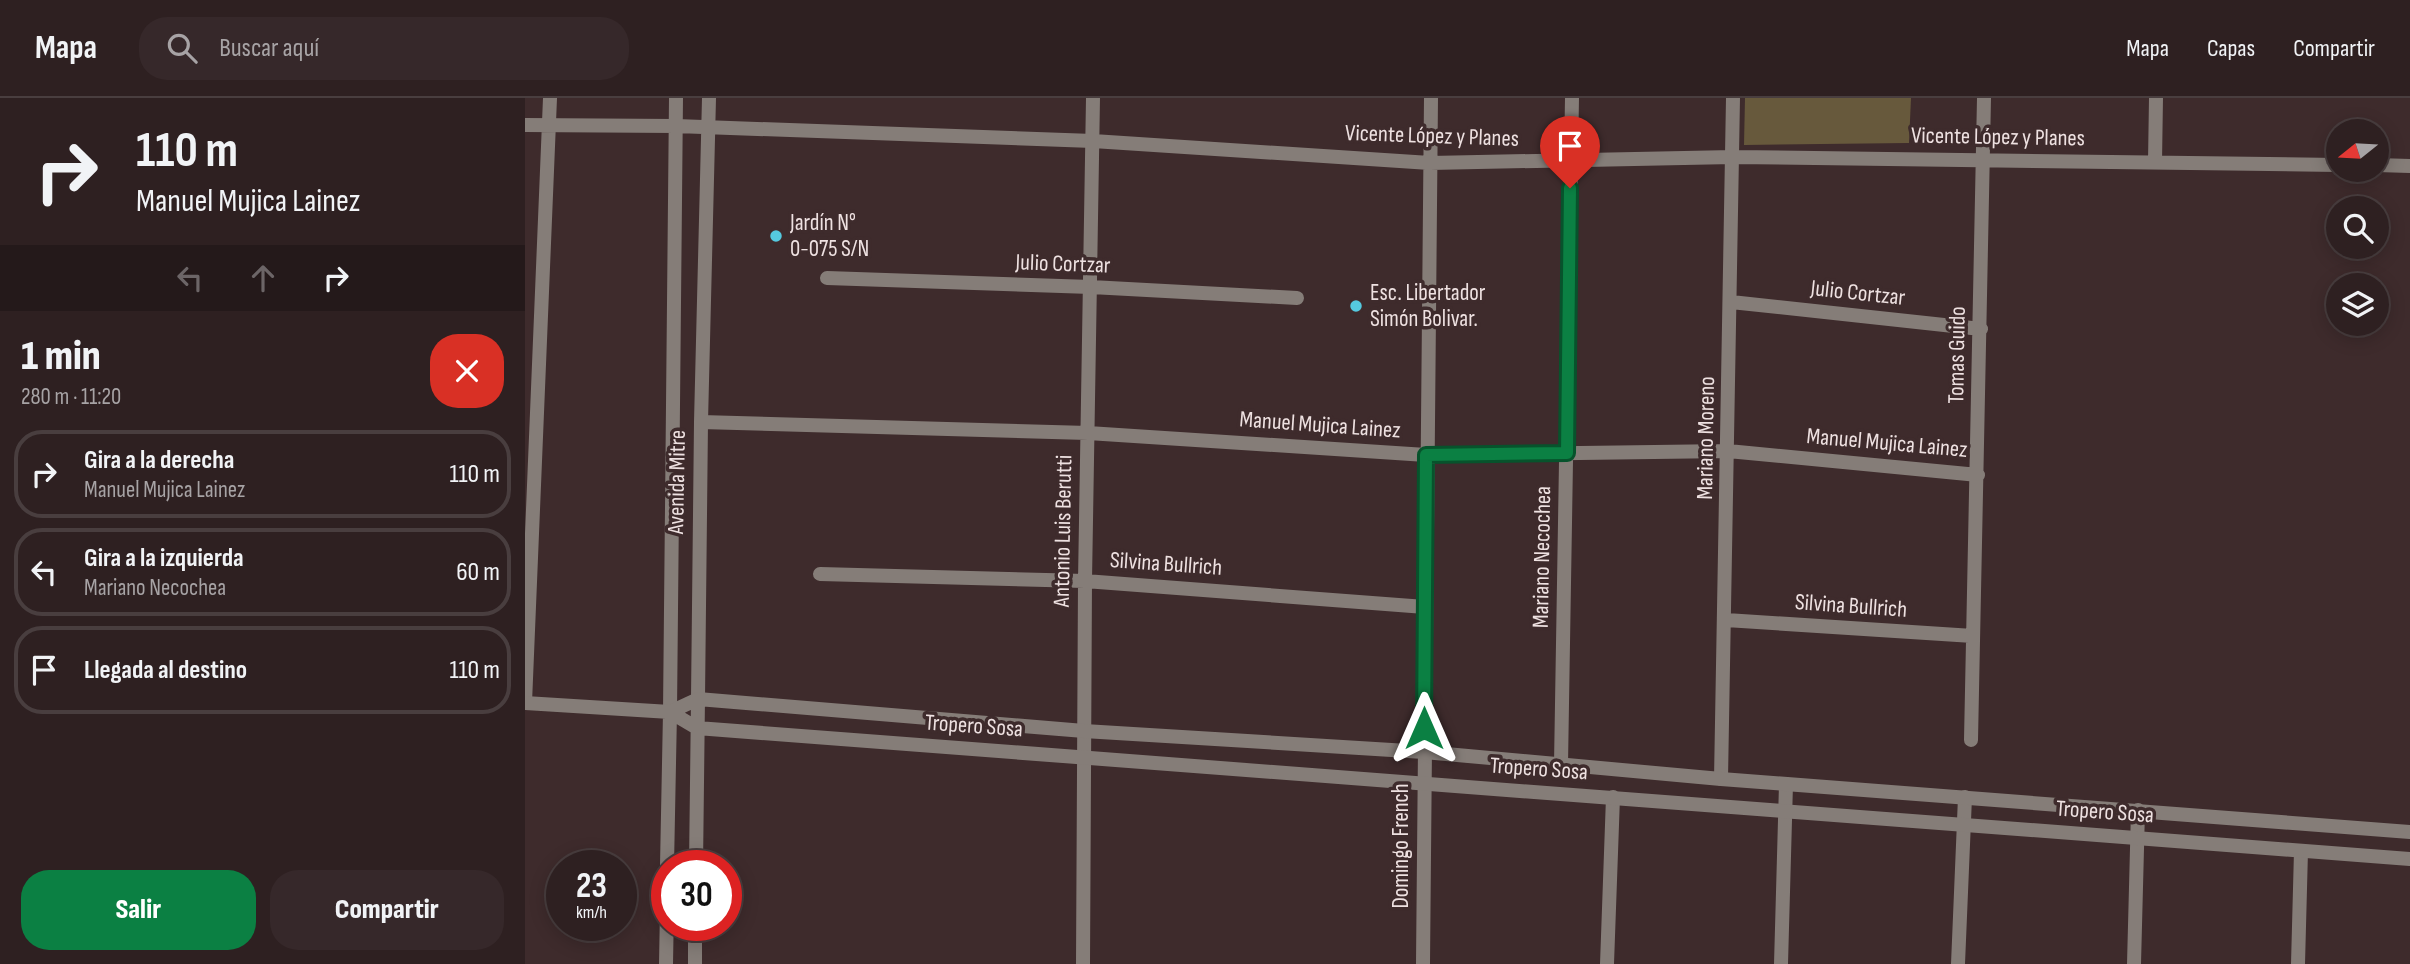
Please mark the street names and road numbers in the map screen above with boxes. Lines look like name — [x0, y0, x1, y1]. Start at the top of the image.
street label: Vicente López y Planes — [1345, 119, 1519, 153]
street label: Vicente López y Planes — [1911, 121, 2085, 153]
street label: Julio Cortzar — [1014, 248, 1111, 280]
street label: Julio Cortzar — [1808, 274, 1907, 312]
street label: Tomas Guido — [1942, 306, 1972, 404]
street label: Mariano Moreno — [1691, 376, 1721, 500]
street label: Manuel Mujica Lainez — [1239, 405, 1401, 445]
street label: Manuel Mujica Lainez — [1805, 422, 1969, 464]
street label: Avenida Mitre — [662, 430, 692, 535]
street label: Antonio Luis Berutti — [1048, 455, 1078, 608]
street label: Mariano Necochea — [1527, 486, 1557, 628]
street label: Silvina Bullrich — [1109, 546, 1223, 582]
street label: Silvina Bullrich — [1794, 588, 1908, 624]
street label: Tropero Sosa — [924, 709, 1024, 743]
street label: Tropero Sosa — [1489, 752, 1589, 786]
street label: Domingo French — [1387, 783, 1415, 909]
street label: Tropero Sosa — [2055, 795, 2155, 829]

